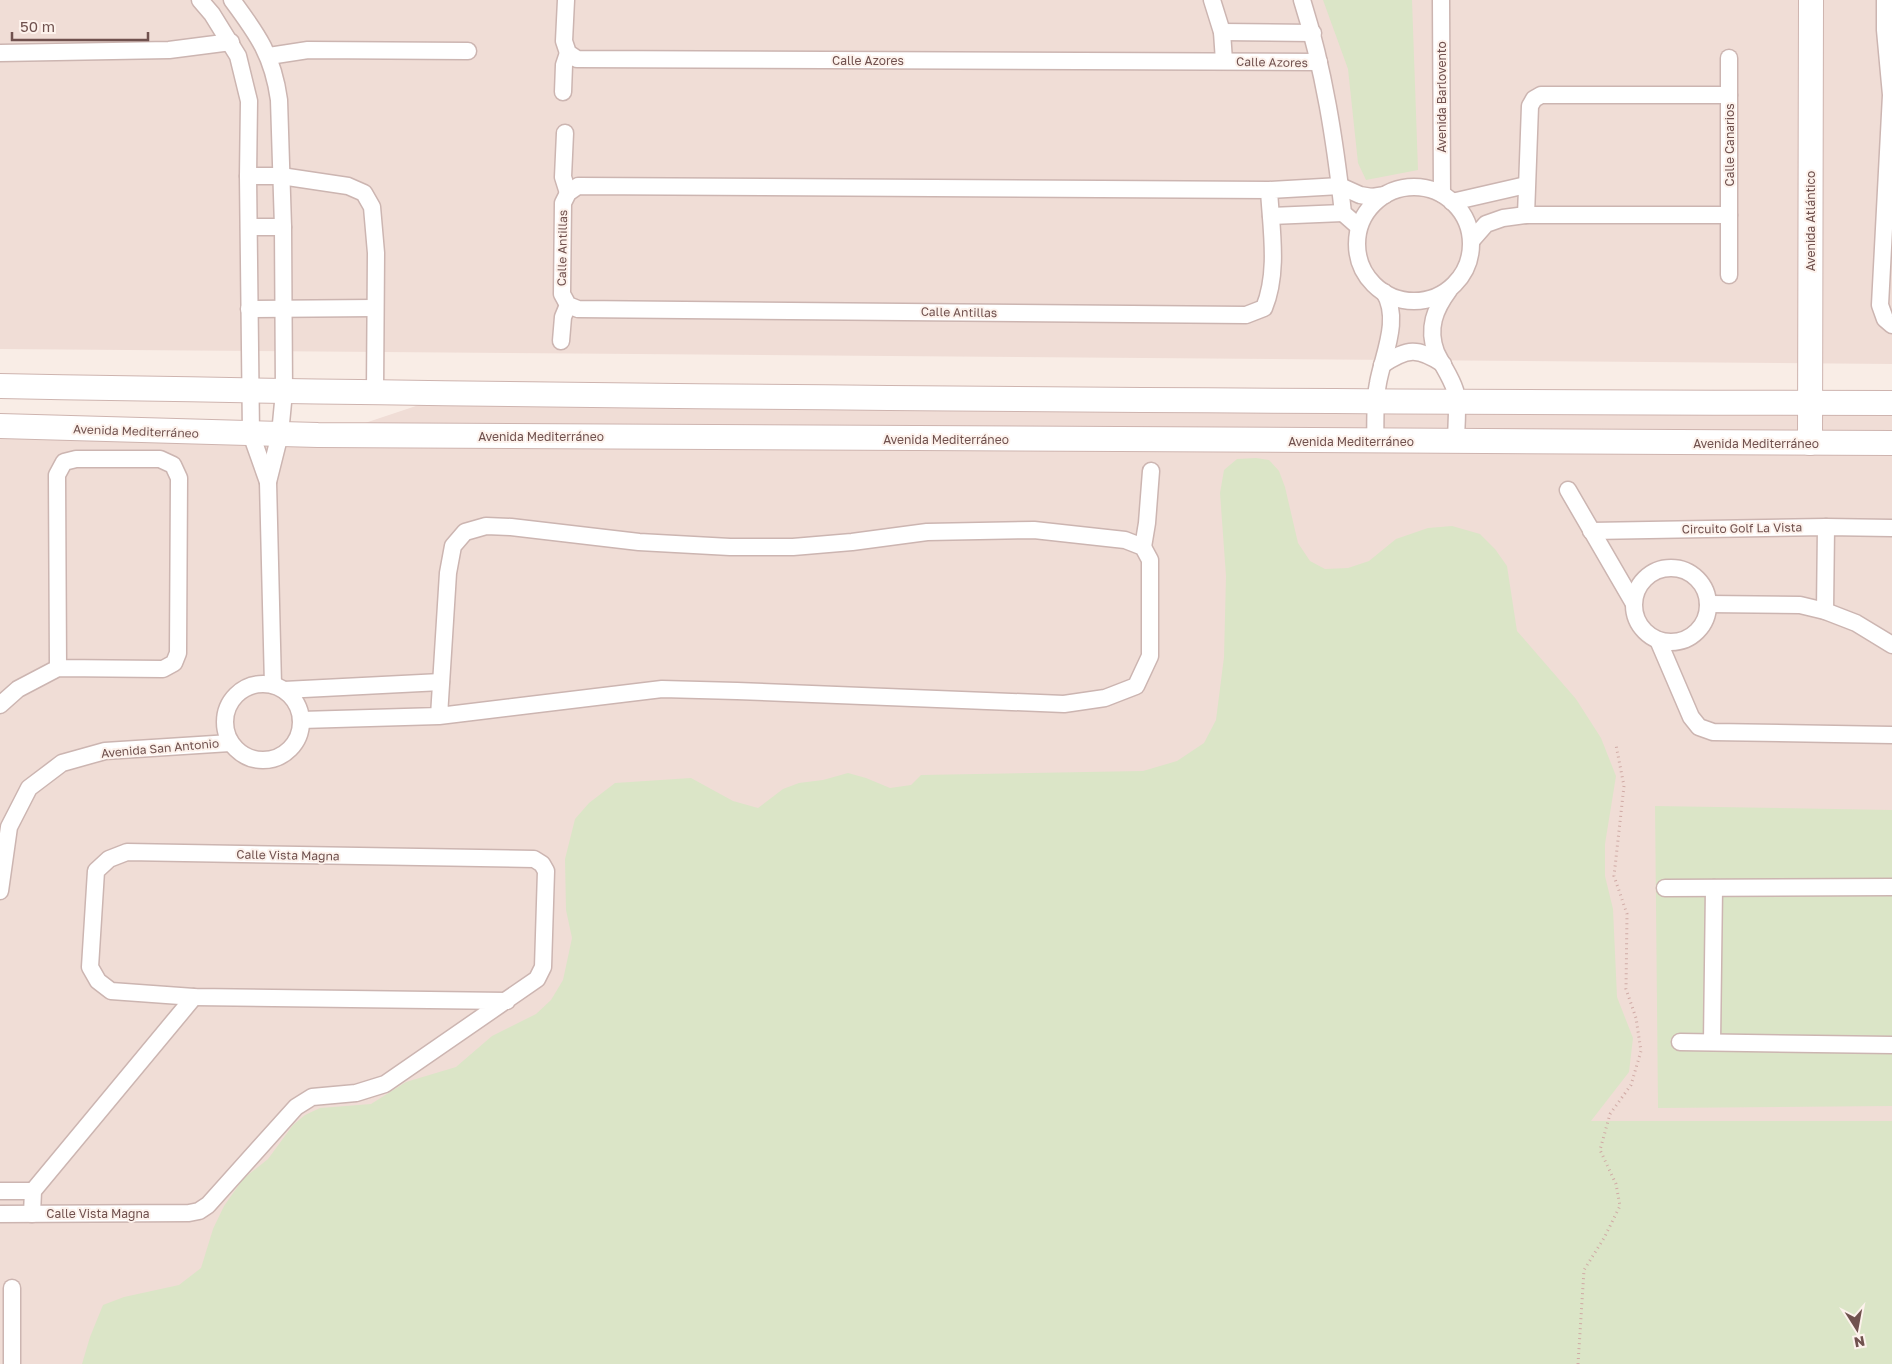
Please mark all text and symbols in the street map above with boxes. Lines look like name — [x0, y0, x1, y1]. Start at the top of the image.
scale bar — [12, 10, 149, 42]
text: 50 m — [20, 17, 55, 35]
street label: Avenida Barlovento — [1434, 41, 1449, 153]
street label: Calle Azores — [832, 53, 904, 68]
street label: Calle Azores — [1236, 54, 1308, 70]
street label: Calle Canarios — [1722, 103, 1737, 187]
street label: Avenida Atlántico — [1803, 171, 1818, 271]
street label: Calle Antillas — [554, 210, 570, 286]
street label: Calle Antillas — [921, 304, 997, 320]
street label: Avenida Mediterráneo — [73, 421, 199, 441]
street label: Avenida Mediterráneo — [478, 429, 604, 444]
street label: Avenida Mediterráneo — [883, 432, 1009, 447]
street label: Avenida Mediterráneo — [1288, 434, 1414, 449]
street label: Avenida Mediterráneo — [1693, 436, 1819, 451]
street label: Circuito Golf La Vista — [1682, 519, 1802, 537]
street label: Avenida San Antonio — [100, 735, 220, 761]
street label: Calle Vista Magna — [236, 847, 340, 863]
street label: Calle Vista Magna — [46, 1206, 150, 1221]
north arrow — [1832, 1304, 1882, 1354]
text: N — [1853, 1333, 1866, 1352]

